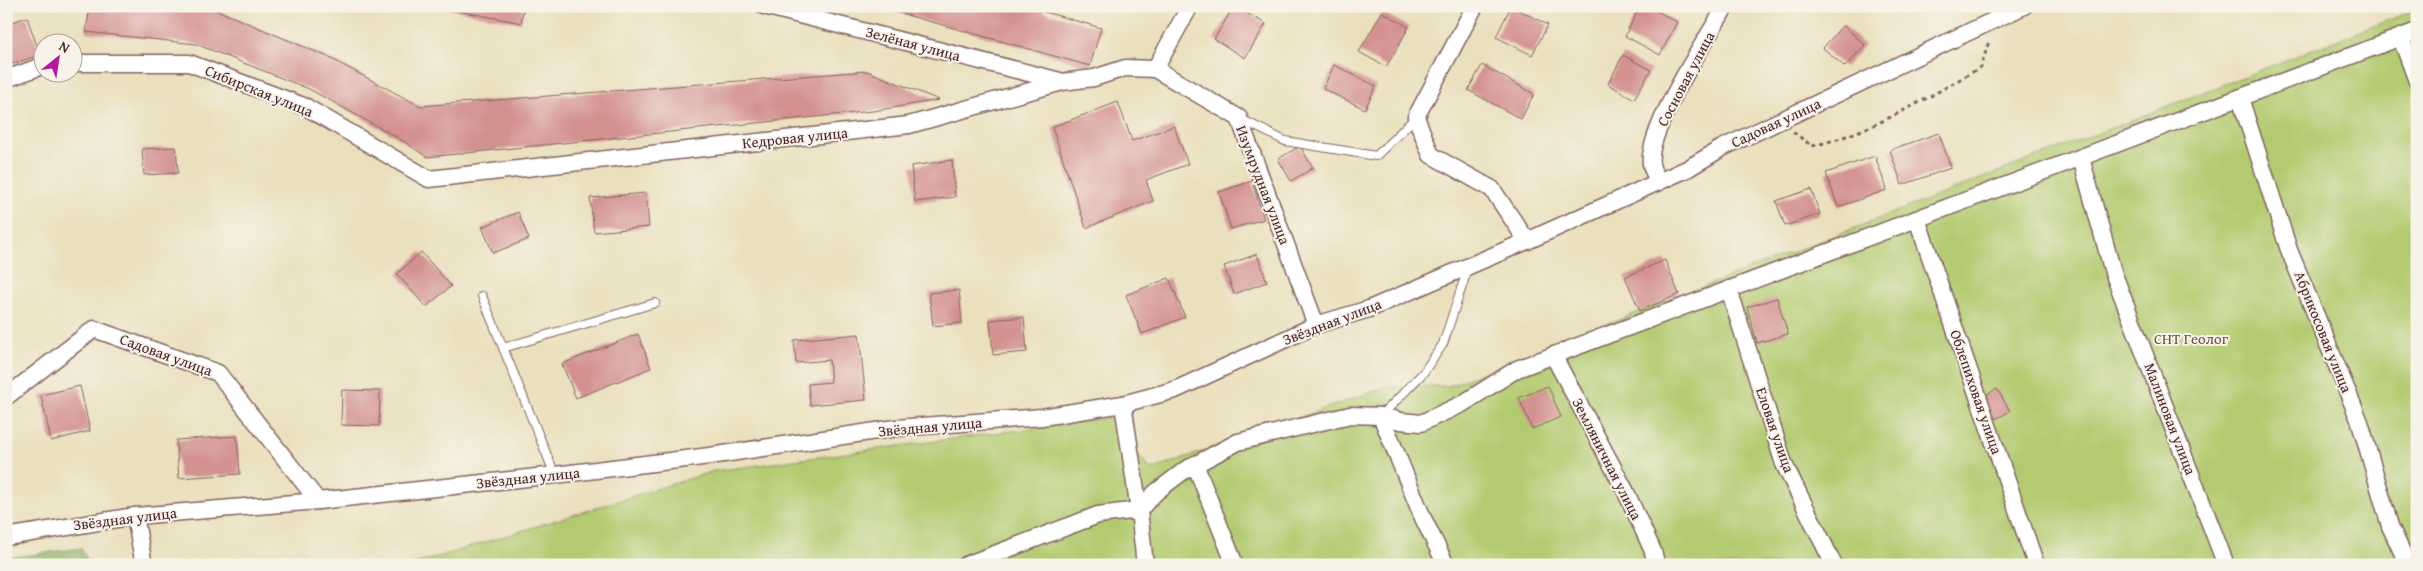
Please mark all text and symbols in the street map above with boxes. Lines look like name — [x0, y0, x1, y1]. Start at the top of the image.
street label: Зелёная улица — [863, 21, 964, 66]
street label: Сосновая улица — [1652, 27, 1720, 130]
north arrow — [32, 32, 82, 82]
text: N — [55, 36, 74, 58]
street label: Сибирская улица — [202, 59, 317, 122]
street label: Садовая улица — [1727, 92, 1825, 153]
street label: Кедровая улица — [741, 121, 850, 153]
street label: Изумрудная улица — [1231, 122, 1296, 248]
street label: Абрикосовая улица — [2289, 268, 2358, 397]
street label: Звёздная улица — [1280, 293, 1385, 350]
street label: Облепиховая улица — [1945, 327, 2008, 458]
street label: Садовая улица — [117, 328, 216, 381]
park label: СНТ Геолог — [2154, 328, 2229, 349]
street label: Малиновая улица — [2139, 360, 2202, 479]
street label: Еловая улица — [1751, 384, 1800, 476]
street label: Земляничная улица — [1568, 394, 1648, 524]
street label: Звёздная улица — [877, 411, 984, 441]
street label: Звёздная улица — [475, 462, 582, 493]
street label: Звёздная улица — [72, 502, 179, 535]

